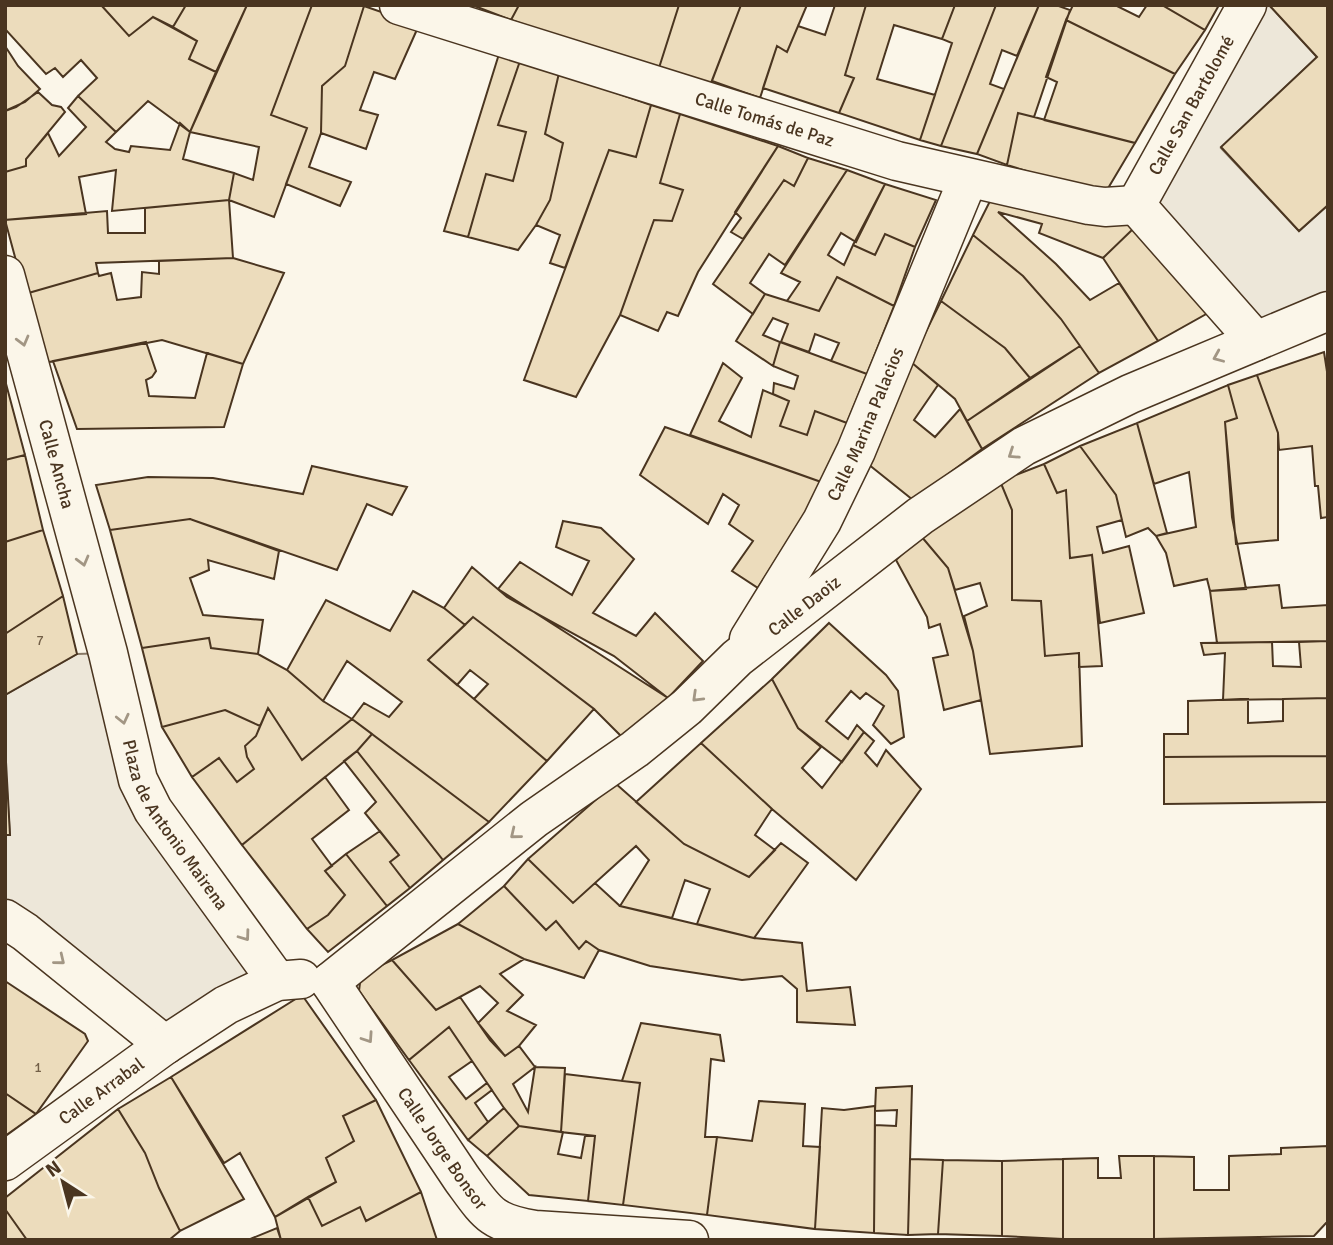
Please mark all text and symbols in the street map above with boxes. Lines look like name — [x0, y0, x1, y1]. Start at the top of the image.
street label: Calle San Bartolomé — [1144, 32, 1239, 179]
street label: Calle Tomás de Paz — [692, 87, 837, 152]
one-way arrow — [15, 335, 29, 347]
street label: Calle Marina Palacios — [822, 344, 909, 505]
one-way arrow — [1213, 349, 1226, 363]
street label: Calle Ancha — [34, 417, 79, 511]
one-way arrow — [1008, 446, 1021, 458]
one-way arrow — [75, 554, 89, 566]
street label: Calle Daoiz — [764, 571, 845, 641]
house number: 7 — [36, 632, 44, 649]
one-way arrow — [692, 688, 705, 701]
one-way arrow — [115, 713, 130, 725]
street label: Plaza de Antonio Mairena — [118, 737, 233, 914]
one-way arrow — [511, 825, 523, 838]
one-way arrow — [236, 928, 249, 941]
one-way arrow — [51, 952, 64, 964]
one-way arrow — [360, 1031, 373, 1044]
street label: Calle Arrabal — [54, 1053, 148, 1129]
house number: 1 — [34, 1059, 42, 1076]
street label: Calle Jorge Bonsor — [393, 1083, 492, 1215]
north arrow — [28, 1147, 98, 1217]
text: N — [41, 1155, 66, 1183]

